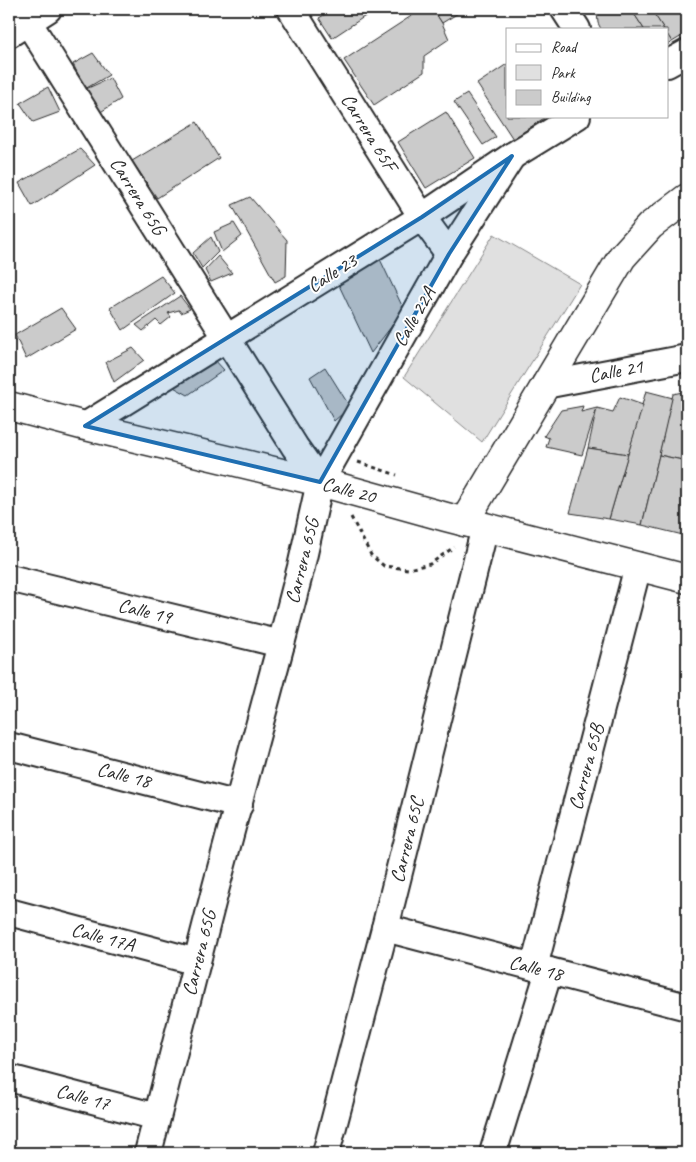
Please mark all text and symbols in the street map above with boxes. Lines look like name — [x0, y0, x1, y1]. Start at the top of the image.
legend — [506, 28, 668, 118]
text: Road — [551, 38, 578, 57]
text: Park — [551, 64, 576, 83]
text: Building — [551, 88, 591, 107]
street label: Carrera 65F — [336, 89, 405, 179]
street label: Carrera 65G — [104, 152, 173, 241]
street label: Calle 23 — [302, 247, 363, 298]
street label: Calle 22A — [387, 282, 441, 351]
street label: Calle 21 — [587, 353, 646, 388]
street label: Calle 20 — [320, 471, 380, 510]
street label: Carrera 65G — [279, 514, 325, 606]
street label: Calle 19 — [116, 592, 176, 630]
street label: Carrera 65B — [563, 720, 610, 813]
street label: Calle 18 — [95, 756, 155, 794]
street label: Carrera 65C — [384, 792, 430, 885]
street label: Carrera 65G — [176, 906, 222, 998]
street label: Calle 17A — [69, 917, 138, 958]
street label: Calle 18 — [507, 949, 567, 987]
street label: Calle 17 — [54, 1078, 113, 1116]

